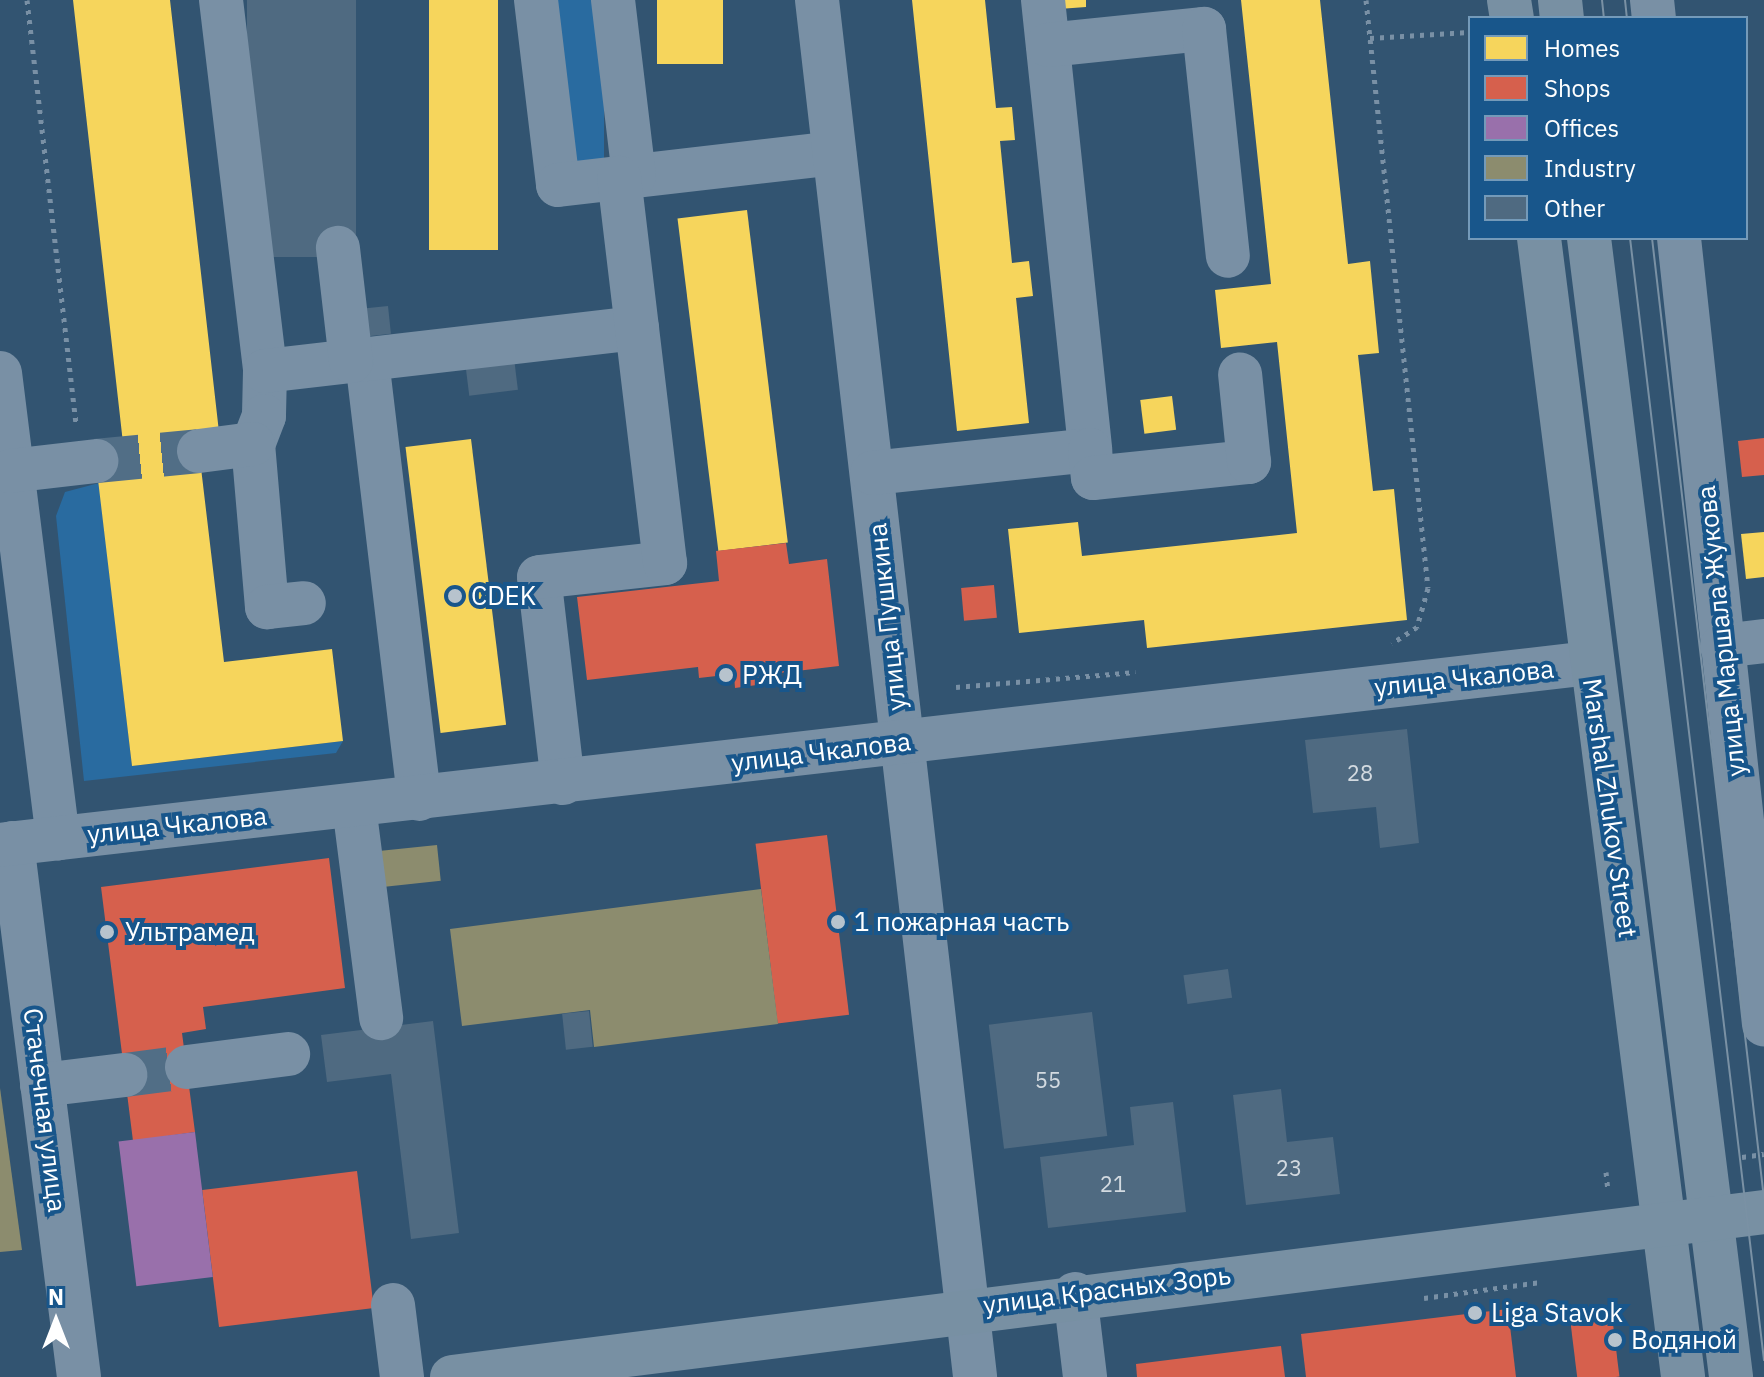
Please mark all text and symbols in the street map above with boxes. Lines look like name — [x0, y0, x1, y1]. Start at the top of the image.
legend — [1468, 16, 1748, 240]
text: Homes — [1544, 32, 1620, 64]
text: Shops — [1544, 72, 1611, 104]
text: Offices — [1544, 112, 1619, 144]
text: Industry — [1544, 152, 1636, 184]
text: Other — [1544, 192, 1605, 224]
street label: улица Маршала Жукова — [1690, 484, 1752, 778]
street label: улица Пушкина — [862, 522, 912, 712]
place label: CDEK — [471, 580, 536, 612]
marker: CDEK — [446, 587, 464, 605]
street label: улица Чкалова — [1373, 653, 1555, 703]
place label: РЖД — [742, 659, 802, 691]
marker: РЖД — [717, 666, 735, 684]
street label: Marshal Zhukov Street — [1576, 676, 1644, 940]
street label: улица Чкалова — [729, 726, 913, 778]
house number: 28 — [1347, 760, 1373, 786]
street label: улица Чкалова — [86, 800, 268, 850]
place label: 1 пожарная часть — [854, 906, 1070, 938]
marker: 1 пожарная часть — [829, 913, 847, 931]
place label: Ультрамед — [125, 916, 255, 948]
marker: Ультрамед — [96, 921, 118, 943]
street label: Стачечная улица — [17, 1006, 73, 1214]
house number: 55 — [1035, 1067, 1061, 1093]
house number: 23 — [1276, 1155, 1302, 1181]
house number: 21 — [1100, 1171, 1126, 1197]
street label: улица Красных Зорь — [981, 1259, 1233, 1321]
north arrow — [16, 1281, 96, 1361]
text: N — [48, 1282, 64, 1311]
place label: Liga Stavok — [1491, 1297, 1623, 1329]
marker: Liga Stavok — [1466, 1304, 1484, 1322]
place label: Водяной — [1631, 1324, 1737, 1356]
marker: Водяной — [1606, 1331, 1624, 1349]

